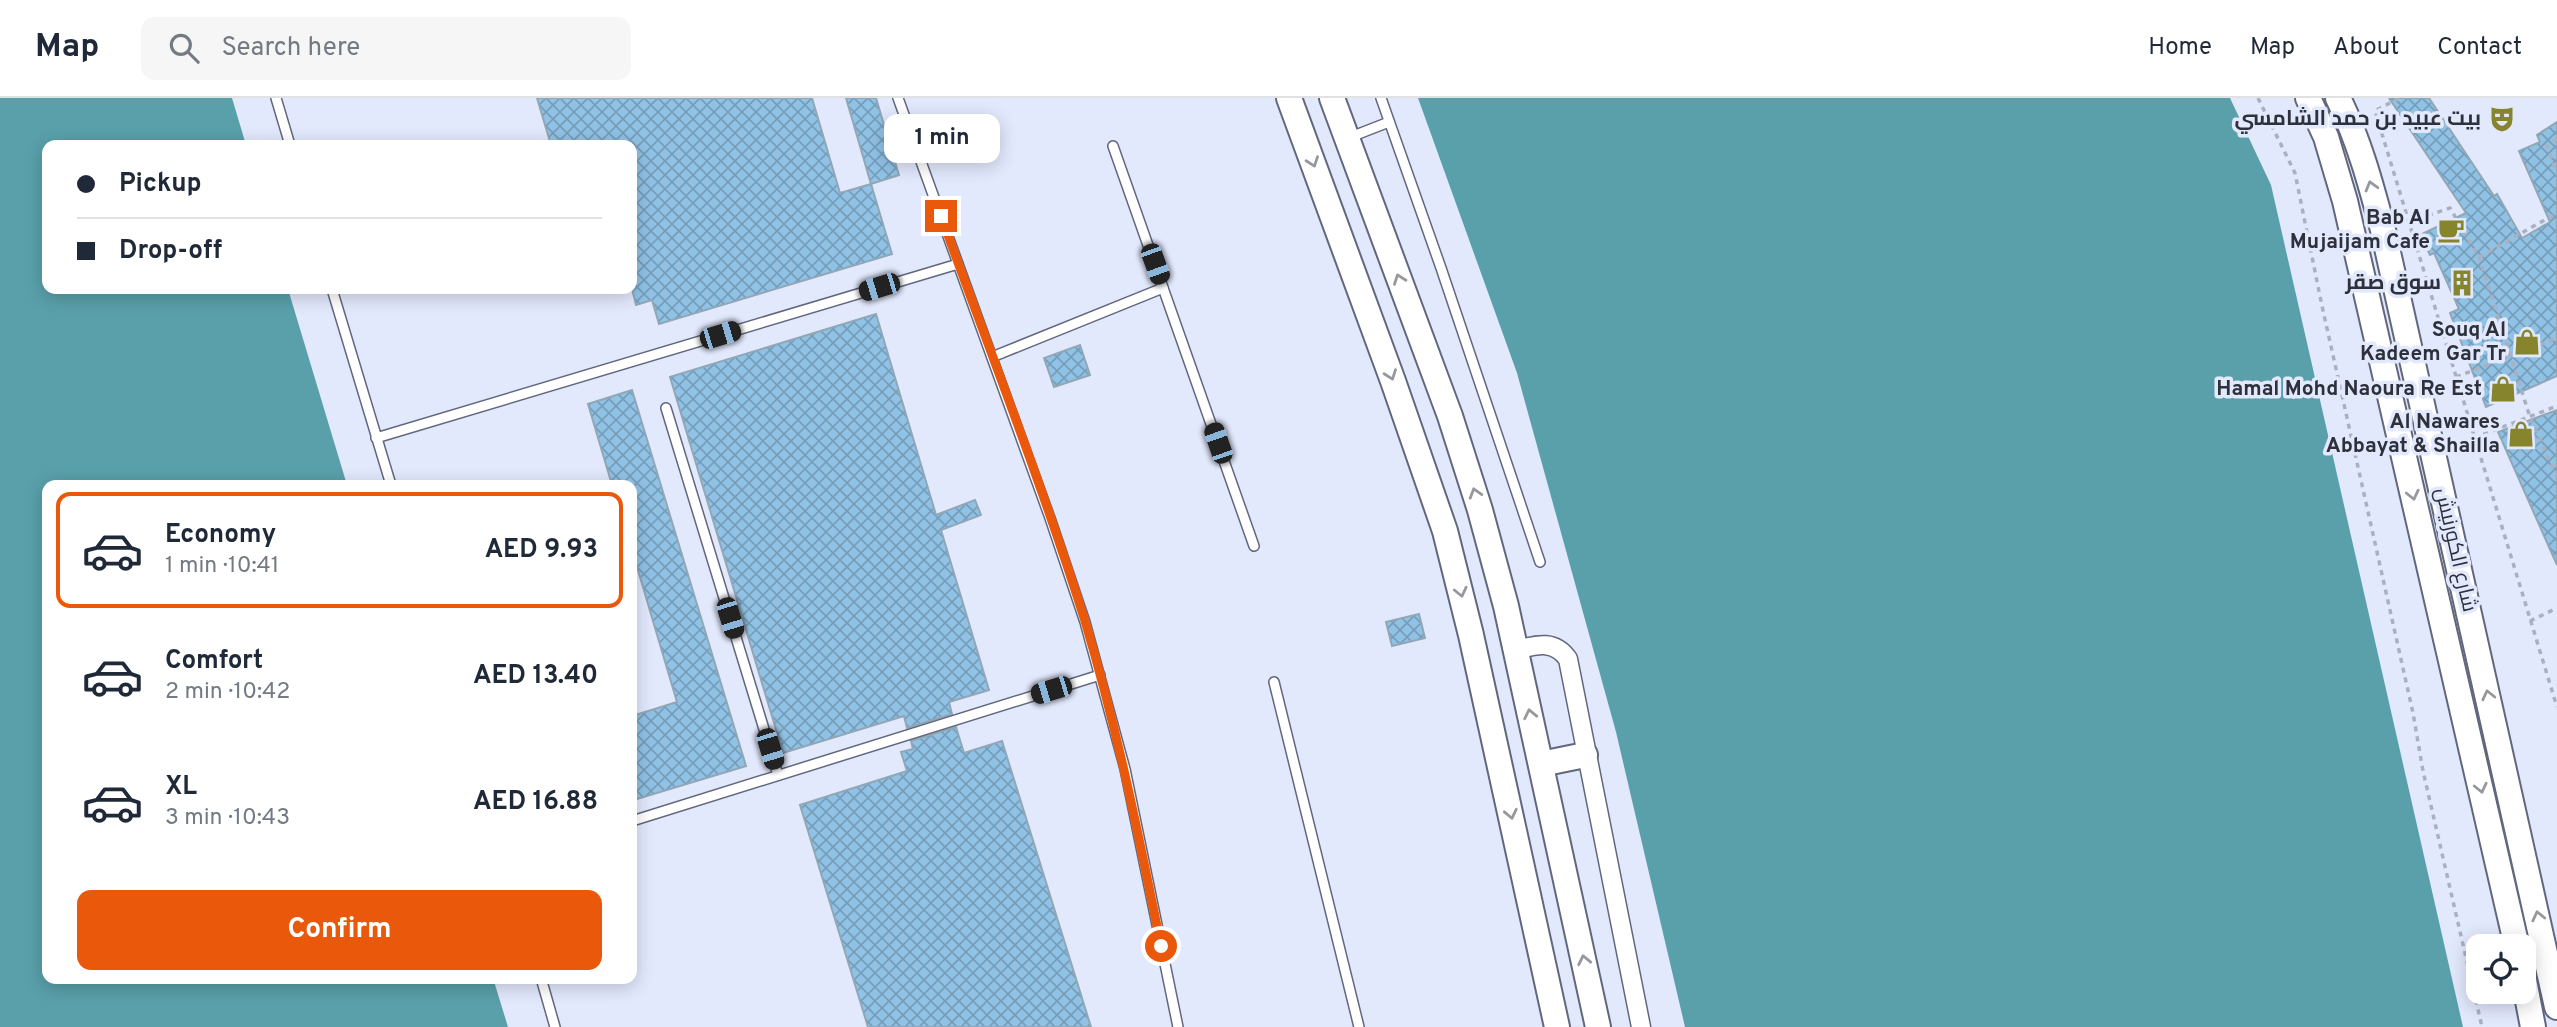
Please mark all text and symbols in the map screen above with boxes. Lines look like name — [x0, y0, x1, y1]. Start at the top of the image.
search box — [141, 17, 631, 80]
text: Map — [35, 27, 99, 69]
icon: search — [165, 29, 203, 67]
text: Search here — [221, 32, 360, 65]
text: Home — [2148, 33, 2212, 63]
text: Map — [2250, 33, 2295, 63]
text: About — [2333, 33, 2399, 63]
text: Contact — [2437, 33, 2522, 63]
theatre icon: بيت عبيد بن حمد الشامسي — [2487, 104, 2517, 134]
place label: بيت عبيد بن حمد الشامسي — [2234, 106, 2481, 134]
callout: 1 min — [883, 115, 999, 164]
text: 1 min — [914, 124, 970, 153]
one-way arrow — [1304, 156, 1318, 168]
text: Pickup — [119, 168, 202, 201]
one-way arrow — [2365, 181, 2380, 193]
route end — [925, 200, 957, 232]
place label: Bab Al Mujaijam Cafe — [2290, 205, 2430, 256]
cafe icon: Bab Al Mujaijam Cafe — [2436, 215, 2466, 245]
text: Drop-off — [119, 235, 222, 268]
car — [1138, 241, 1173, 287]
building icon: سوق صقر — [2447, 268, 2477, 298]
place label: سوق صقر — [2344, 270, 2441, 297]
car — [856, 271, 903, 303]
one-way arrow — [1393, 273, 1407, 286]
place label: Souq Al Kadeem Gar Tr — [2360, 317, 2506, 368]
car — [697, 319, 744, 351]
shop icon: Souq Al Kadeem Gar Tr — [2512, 327, 2542, 357]
one-way arrow — [1383, 369, 1397, 381]
shop icon: Hamal Mohd Naoura Re Est — [2488, 374, 2518, 404]
place label: Hamal Mohd Naoura Re Est — [2216, 376, 2482, 403]
place label: Al Nawares Abbayat & Shailla — [2326, 409, 2500, 460]
shop icon: Al Nawares Abbayat & Shailla — [2506, 419, 2536, 449]
car — [1202, 420, 1235, 466]
street label: شارع الكورنيش — [2428, 485, 2482, 615]
one-way arrow — [1469, 488, 1483, 500]
one-way arrow — [2405, 489, 2419, 501]
icon: car — [81, 519, 144, 582]
text: Economy — [165, 519, 276, 552]
text: AED 9.93 — [485, 534, 598, 567]
text: 1 min · 10:41 — [165, 552, 279, 581]
one-way arrow — [1453, 586, 1468, 598]
car — [714, 595, 747, 641]
icon: car — [81, 645, 144, 708]
text: Comfort — [165, 645, 263, 678]
text: AED 13.40 — [473, 660, 598, 693]
car — [1028, 674, 1075, 706]
text: 2 min · 10:42 — [165, 678, 290, 707]
one-way arrow — [2481, 689, 2496, 701]
one-way arrow — [1523, 708, 1538, 720]
car — [754, 726, 787, 772]
icon: car — [81, 771, 144, 834]
text: XL — [165, 771, 197, 804]
one-way arrow — [2472, 782, 2487, 794]
text: AED 16.88 — [473, 786, 598, 819]
text: 3 min · 10:43 — [165, 804, 290, 833]
one-way arrow — [1502, 808, 1517, 820]
button: Confirm — [77, 890, 602, 970]
one-way arrow — [2532, 911, 2546, 923]
route start — [1145, 930, 1177, 962]
map controls — [2466, 934, 2536, 1004]
button: locate — [2466, 934, 2536, 1004]
one-way arrow — [1577, 954, 1592, 966]

